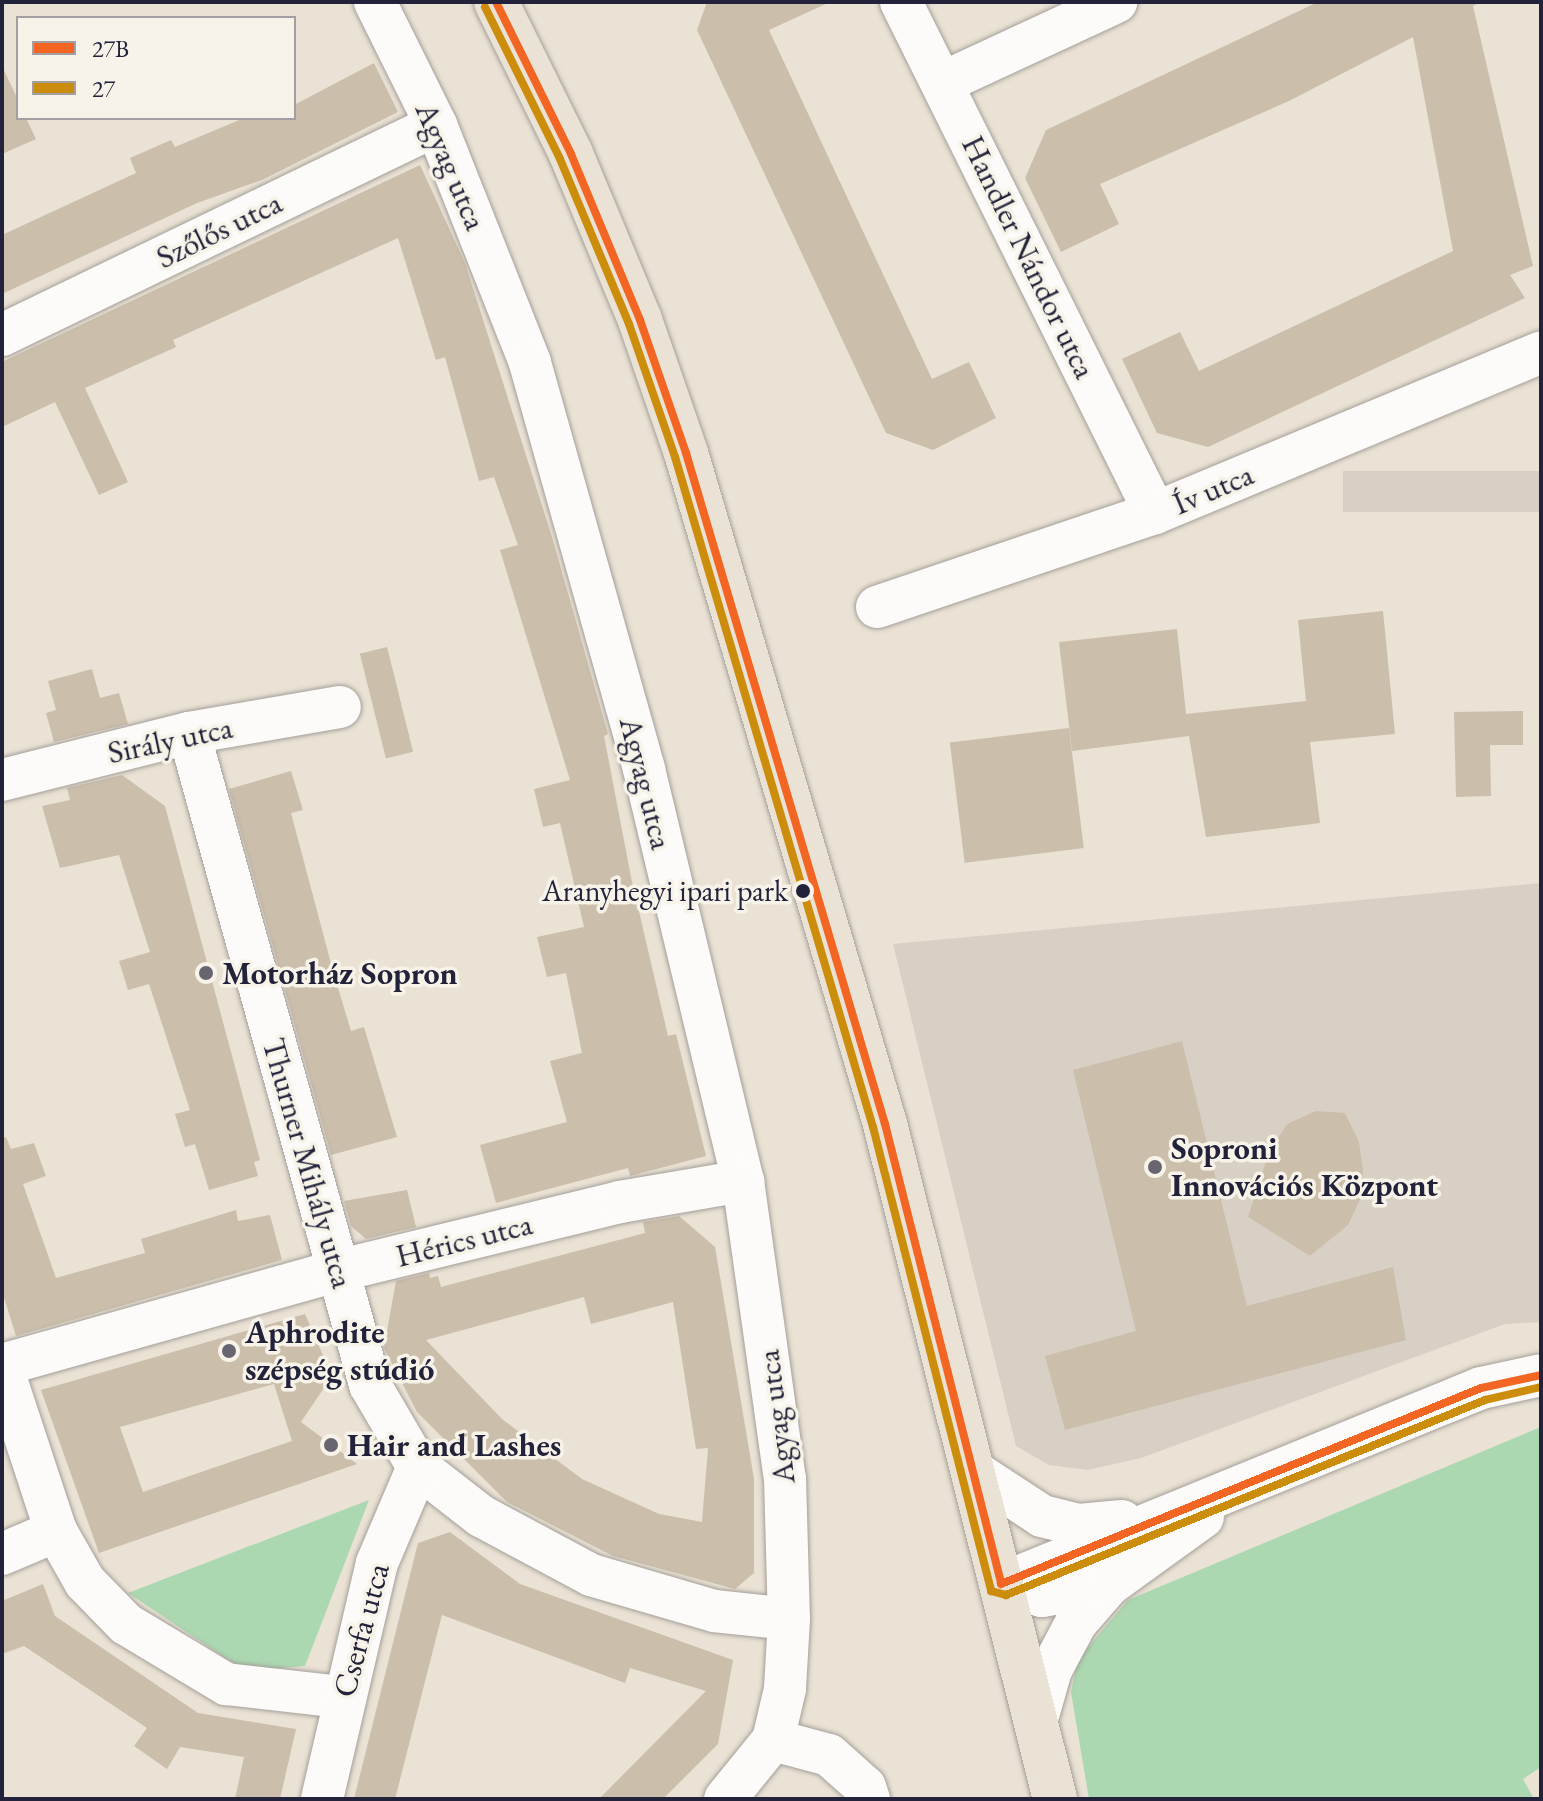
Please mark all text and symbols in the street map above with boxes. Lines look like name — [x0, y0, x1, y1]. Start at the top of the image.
legend — [16, 16, 296, 120]
text: 27B — [92, 33, 129, 64]
text: 27 — [92, 73, 115, 104]
street label: Agyag utca — [407, 96, 495, 236]
street label: Handler Nándor utca — [954, 129, 1104, 385]
street label: Szőlős utca — [150, 183, 288, 277]
street label: Ív utca — [1167, 455, 1259, 523]
street label: Sirály utca — [104, 708, 236, 772]
street label: Agyag utca — [611, 713, 681, 853]
place label: Aranyhegyi ipari park — [542, 873, 788, 909]
marker: Aranyhegyi ipari park — [795, 883, 811, 899]
place label: Motorház Sopron — [222, 954, 458, 992]
marker: Motorház Sopron — [197, 964, 215, 982]
street label: Thurner Mihály utca — [254, 1034, 362, 1292]
place label: Soproni Innovációs Központ — [1171, 1130, 1438, 1205]
marker: Soproni Innovációs Központ — [1146, 1158, 1164, 1176]
street label: Hérics utca — [392, 1205, 536, 1275]
place label: Aphrodite szépség stúdió — [245, 1314, 434, 1389]
marker: Aphrodite szépség stúdió — [220, 1342, 238, 1360]
street label: Agyag utca — [749, 1348, 803, 1486]
place label: Hair and Lashes — [347, 1426, 561, 1464]
marker: Hair and Lashes — [322, 1436, 340, 1454]
street label: Cserfa utca — [325, 1559, 397, 1701]

